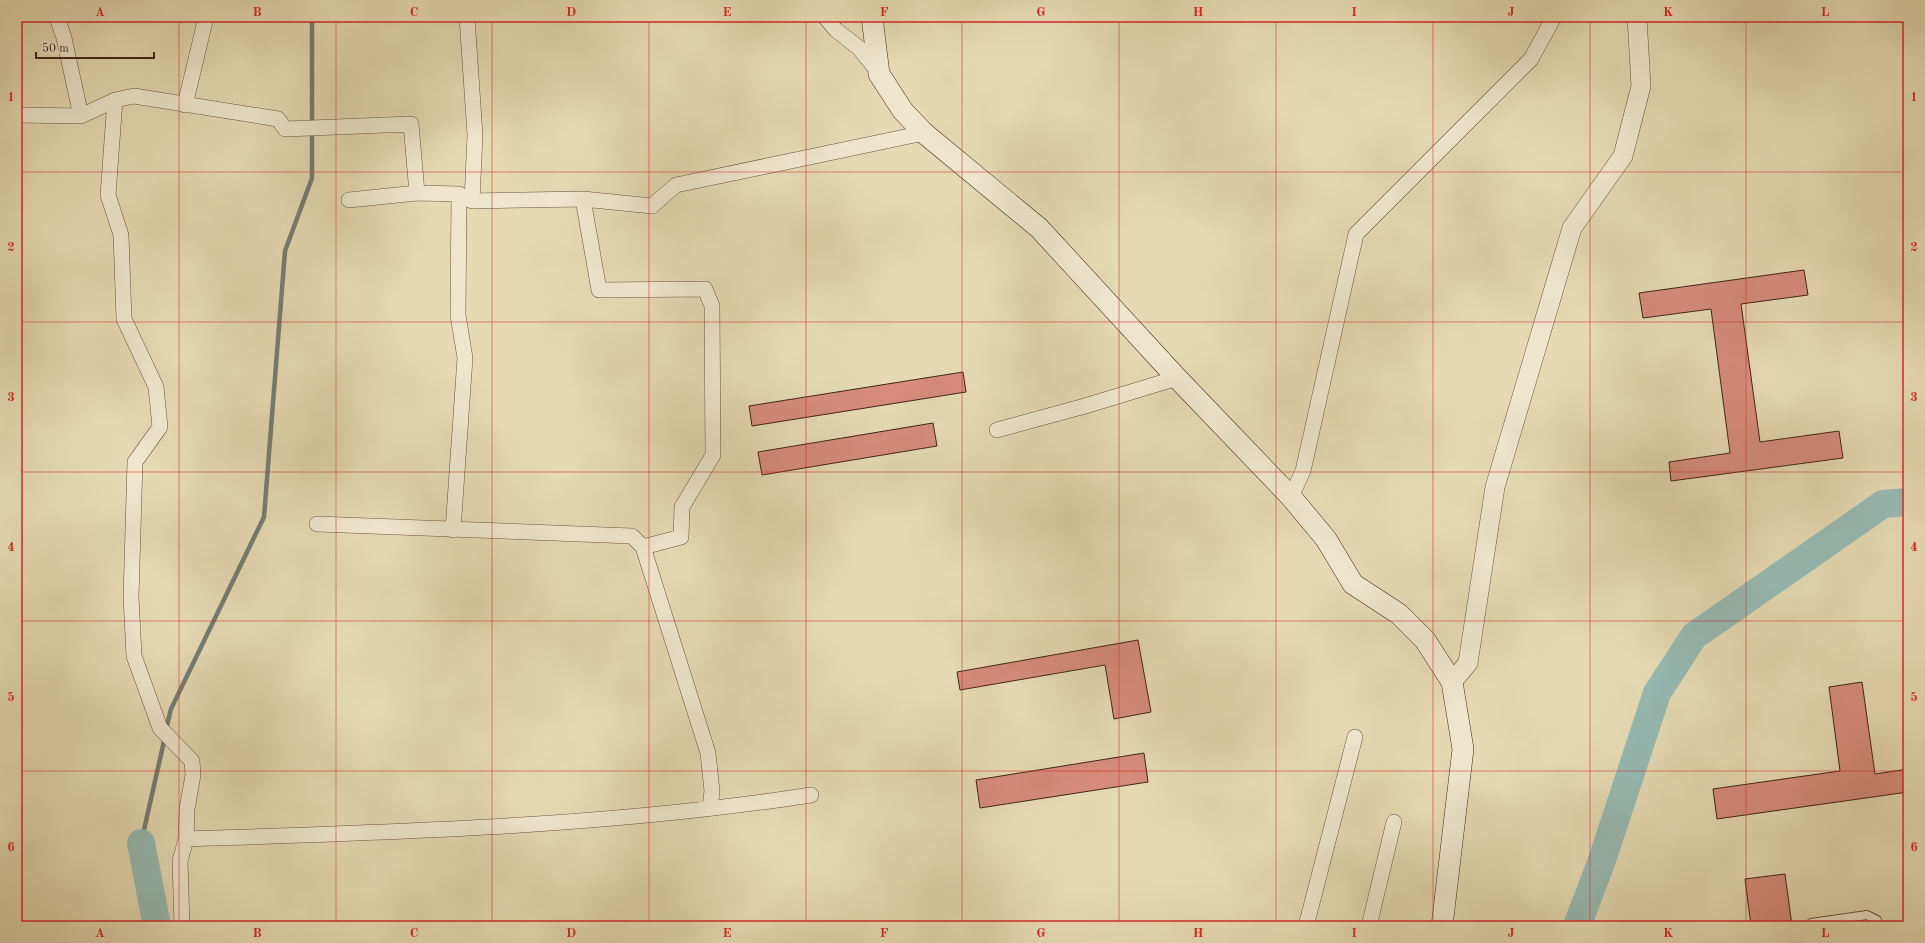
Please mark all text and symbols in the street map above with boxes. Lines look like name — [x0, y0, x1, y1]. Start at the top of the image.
text: A — [95, 6, 105, 19]
text: B — [252, 6, 262, 19]
text: C — [410, 6, 418, 19]
text: D — [566, 6, 576, 19]
text: E — [723, 6, 732, 19]
text: F — [880, 6, 889, 19]
text: G — [1036, 6, 1046, 19]
text: H — [1193, 6, 1204, 19]
text: I — [1351, 6, 1357, 19]
text: J — [1507, 6, 1515, 19]
text: K — [1663, 6, 1673, 19]
text: L — [1821, 6, 1830, 19]
scale bar — [36, 34, 154, 60]
text: 50 m — [42, 42, 69, 55]
text: 1 — [7, 91, 15, 104]
text: 1 — [1910, 91, 1918, 104]
text: 2 — [7, 241, 15, 254]
text: 2 — [1910, 241, 1918, 254]
text: 3 — [7, 391, 15, 404]
text: 3 — [1910, 391, 1918, 404]
text: 4 — [7, 541, 15, 554]
text: 4 — [1910, 541, 1918, 554]
text: 5 — [7, 691, 15, 704]
text: 5 — [1910, 691, 1918, 704]
text: 6 — [7, 841, 15, 854]
text: 6 — [1910, 841, 1918, 854]
text: A — [95, 927, 105, 940]
text: B — [252, 927, 262, 940]
text: C — [410, 927, 418, 940]
text: D — [566, 927, 576, 940]
text: E — [723, 927, 732, 940]
text: F — [880, 927, 889, 940]
text: G — [1036, 927, 1046, 940]
text: H — [1193, 927, 1204, 940]
text: I — [1351, 927, 1357, 940]
text: J — [1507, 927, 1515, 940]
text: K — [1663, 927, 1673, 940]
text: L — [1821, 927, 1830, 940]

